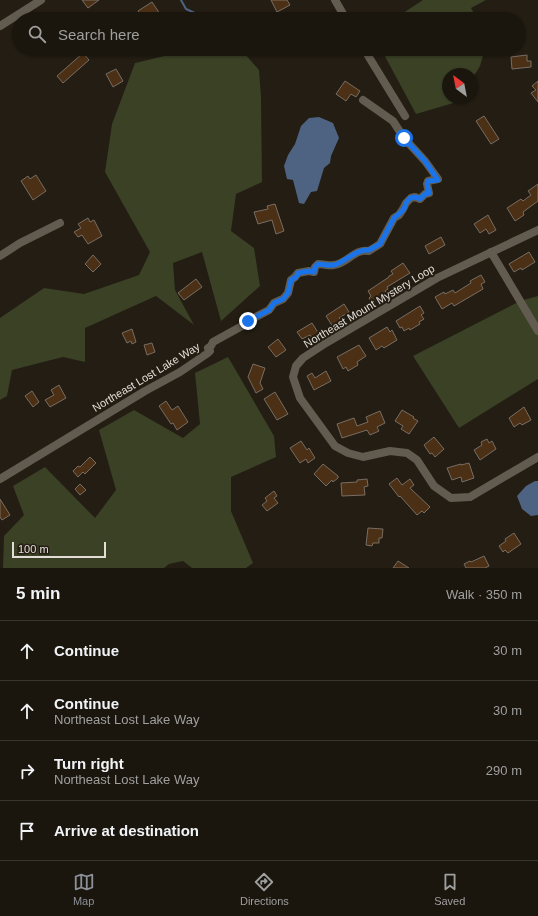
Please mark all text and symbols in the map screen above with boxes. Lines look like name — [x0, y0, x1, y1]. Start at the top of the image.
search box — [12, 12, 526, 56]
icon: search — [26, 23, 48, 45]
text: Search here — [58, 26, 140, 43]
north arrow — [442, 68, 478, 104]
route start — [395, 129, 413, 147]
street label: Northeast Mount Mystery Loop — [301, 262, 437, 350]
route end — [239, 312, 257, 330]
street label: Northeast Lost Lake Way — [90, 340, 202, 414]
scale bar — [12, 540, 106, 559]
text: 100 m — [18, 543, 49, 555]
text: 5 min — [16, 584, 60, 603]
text: Walk · 350 m — [446, 587, 522, 602]
icon: ahead — [16, 640, 38, 662]
text: Continue — [54, 642, 119, 659]
text: 30 m — [493, 643, 522, 658]
text: Continue — [54, 695, 119, 712]
icon: ahead — [16, 700, 38, 722]
text: 30 m — [493, 703, 522, 718]
text: Northeast Lost Lake Way — [54, 712, 199, 727]
text: Turn right — [54, 755, 124, 772]
icon: right — [16, 760, 38, 782]
text: 290 m — [486, 763, 522, 778]
text: Northeast Lost Lake Way — [54, 772, 199, 787]
icon: arrive — [16, 820, 38, 842]
text: Arrive at destination — [54, 822, 199, 839]
tab: Map — [73, 871, 95, 907]
tab: Directions — [240, 871, 289, 907]
tab: Saved — [434, 871, 465, 907]

